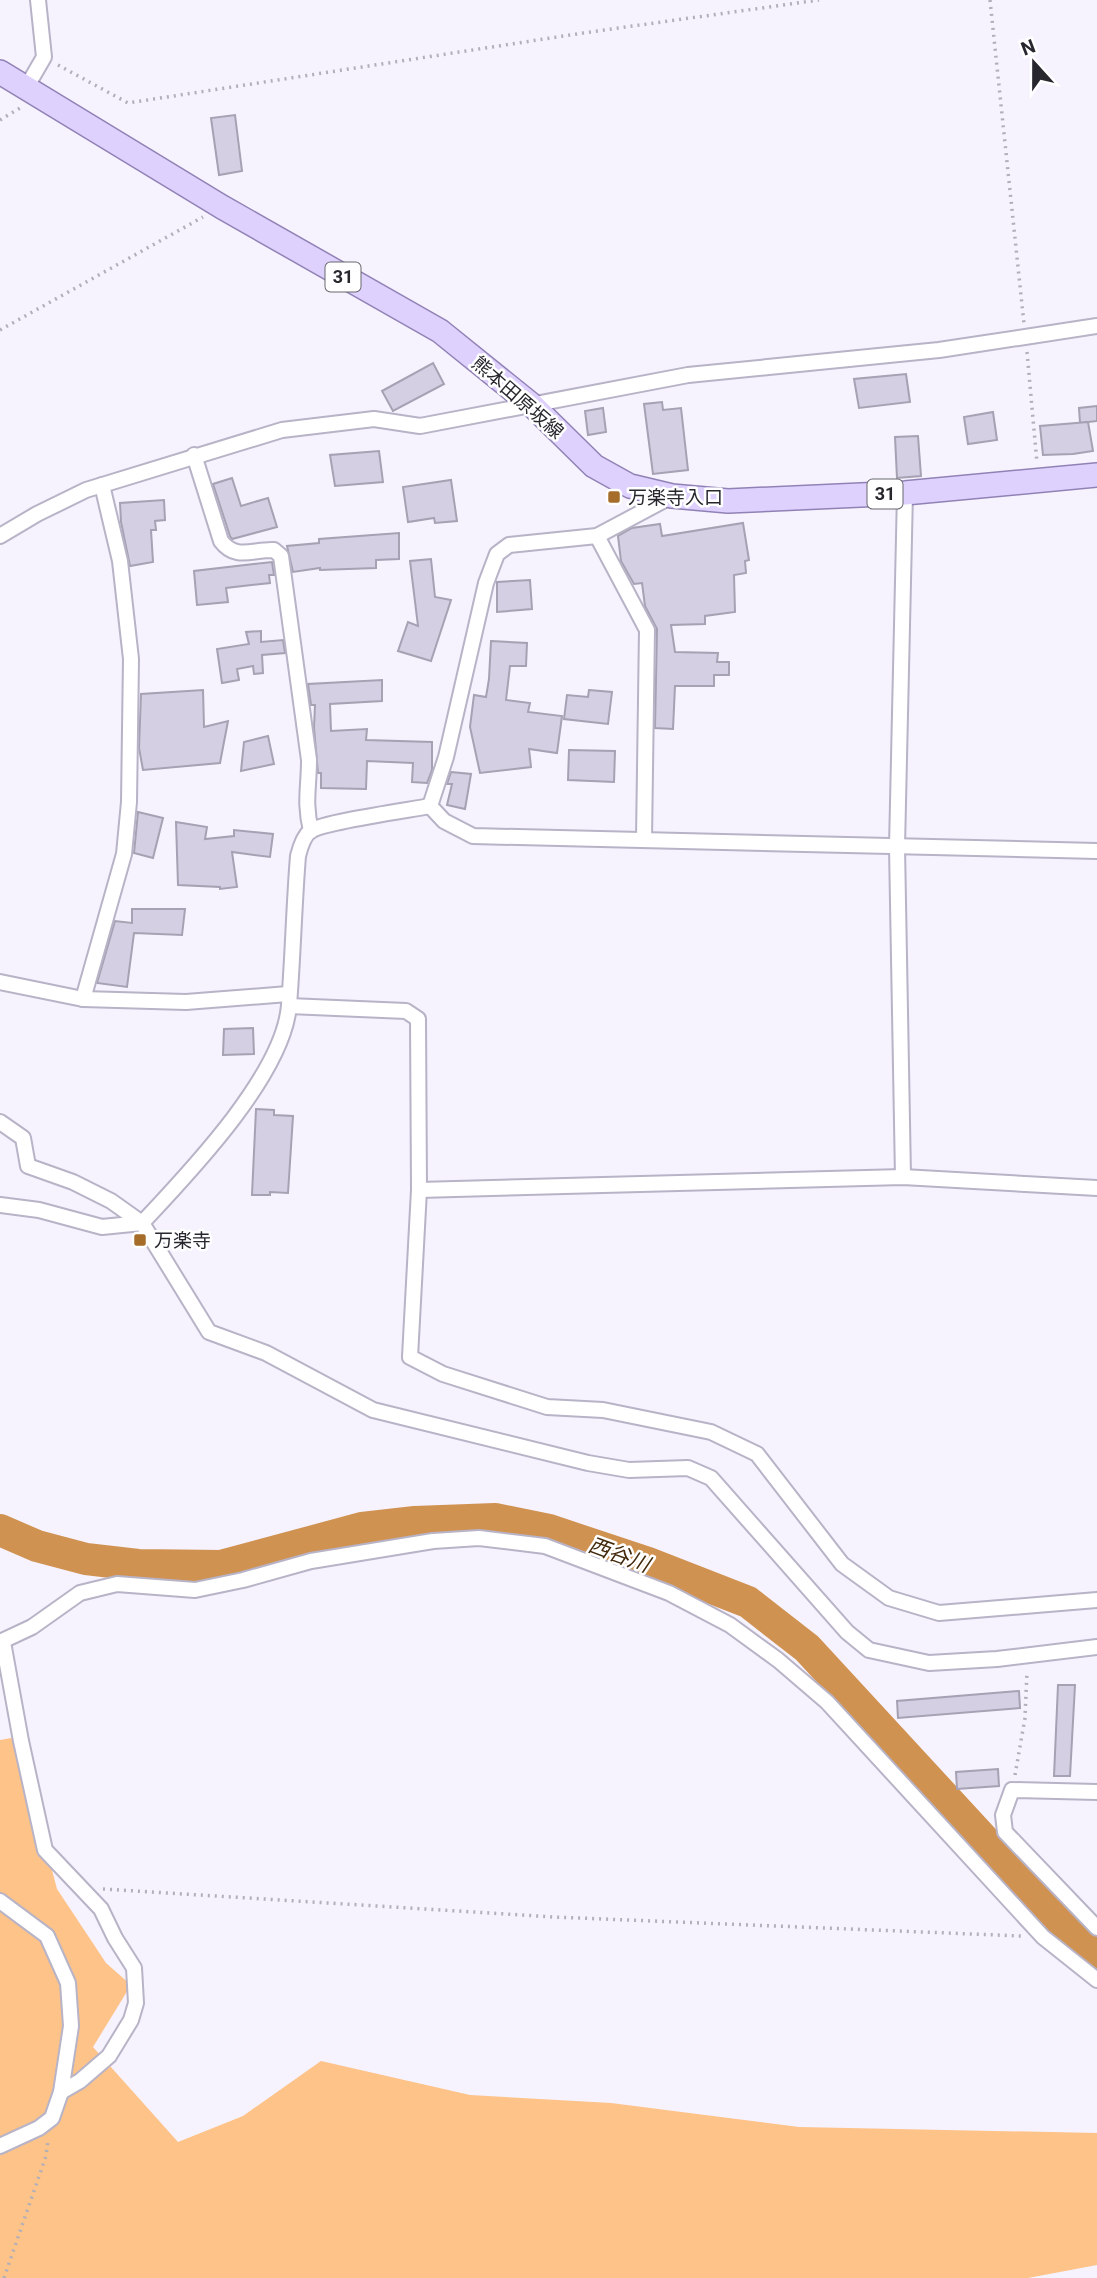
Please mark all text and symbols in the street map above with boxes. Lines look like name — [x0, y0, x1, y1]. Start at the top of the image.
north arrow — [999, 28, 1069, 98]
text: N — [1018, 34, 1038, 61]
road number: 31 — [326, 262, 360, 292]
street label: 熊本田原坂線 — [467, 351, 568, 443]
road number: 31 — [868, 480, 903, 508]
place label: 万楽寺入口 — [628, 486, 723, 509]
marker: 万楽寺入口 — [606, 489, 622, 505]
place label: 万楽寺 — [154, 1229, 211, 1252]
marker: 万楽寺 — [132, 1232, 148, 1248]
water label: 西谷川 — [585, 1533, 655, 1578]

